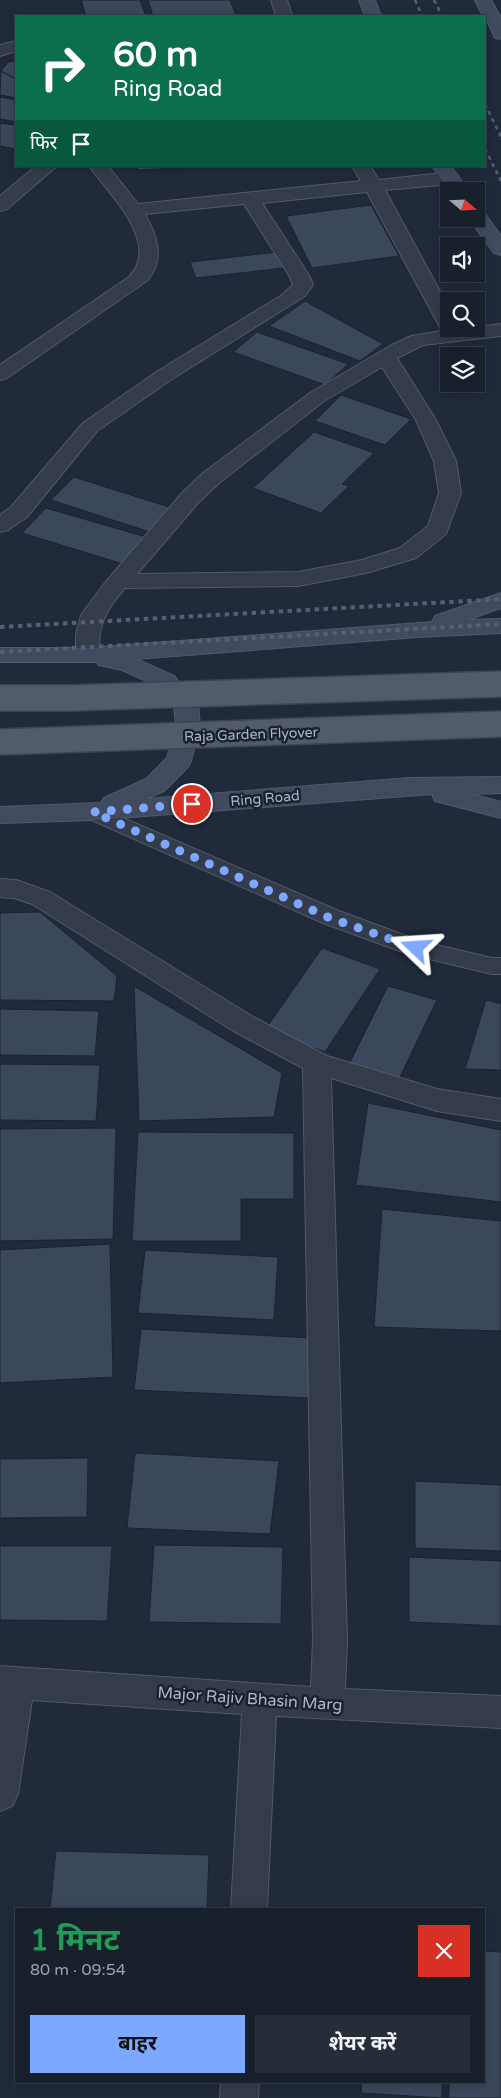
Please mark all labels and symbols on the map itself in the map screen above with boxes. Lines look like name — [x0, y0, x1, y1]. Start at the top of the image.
north arrow — [440, 182, 485, 228]
street label: Raja Garden Flyover — [184, 724, 319, 745]
pin — [171, 783, 213, 825]
street label: Ring Road — [230, 787, 300, 810]
position arrow — [389, 921, 441, 973]
street label: Major Rajiv Bhasin Marg — [157, 1683, 343, 1715]

